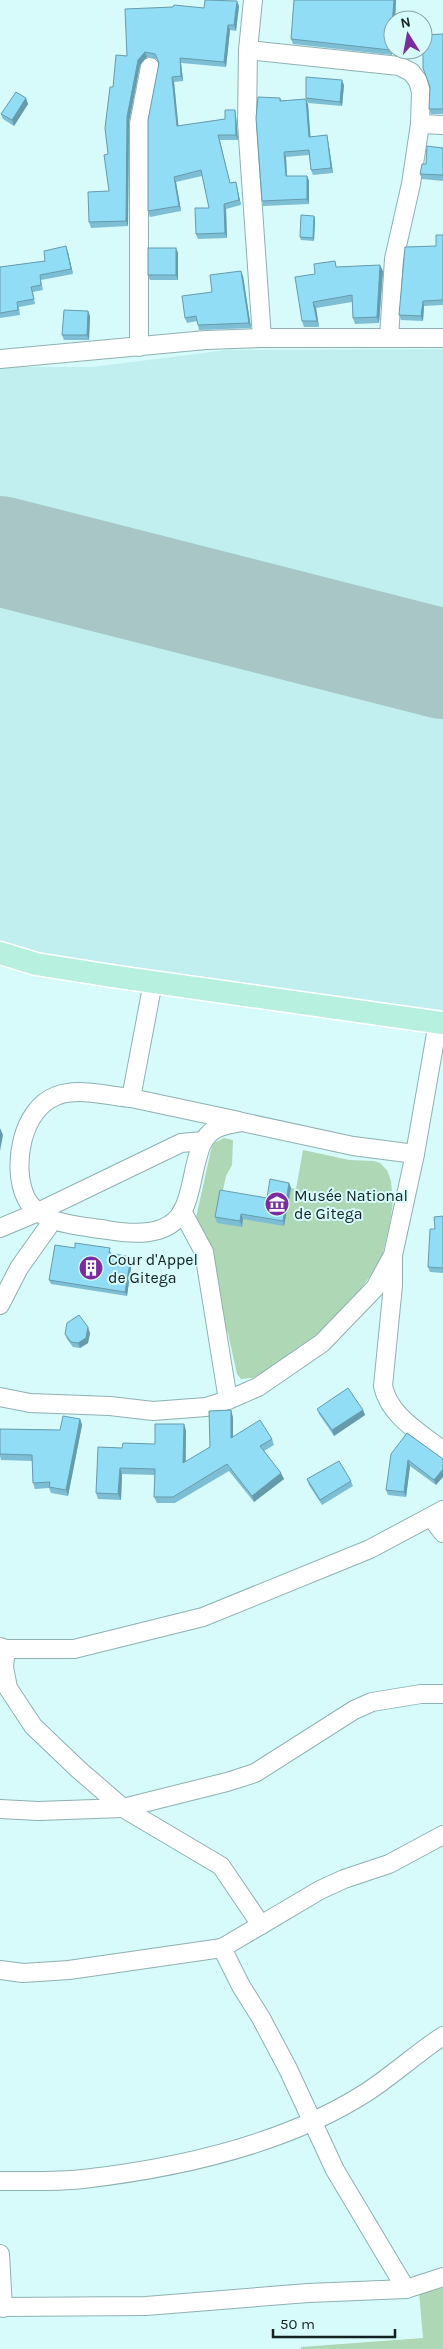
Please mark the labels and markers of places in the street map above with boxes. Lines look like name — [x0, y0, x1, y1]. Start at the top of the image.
place label: Musée National de Gitega — [294, 1186, 408, 1223]
museum icon: Musée National de Gitega — [264, 1191, 290, 1217]
place label: Cour d'Appel de Gitega — [108, 1250, 198, 1287]
building icon: Cour d'Appel de Gitega — [78, 1255, 104, 1281]

